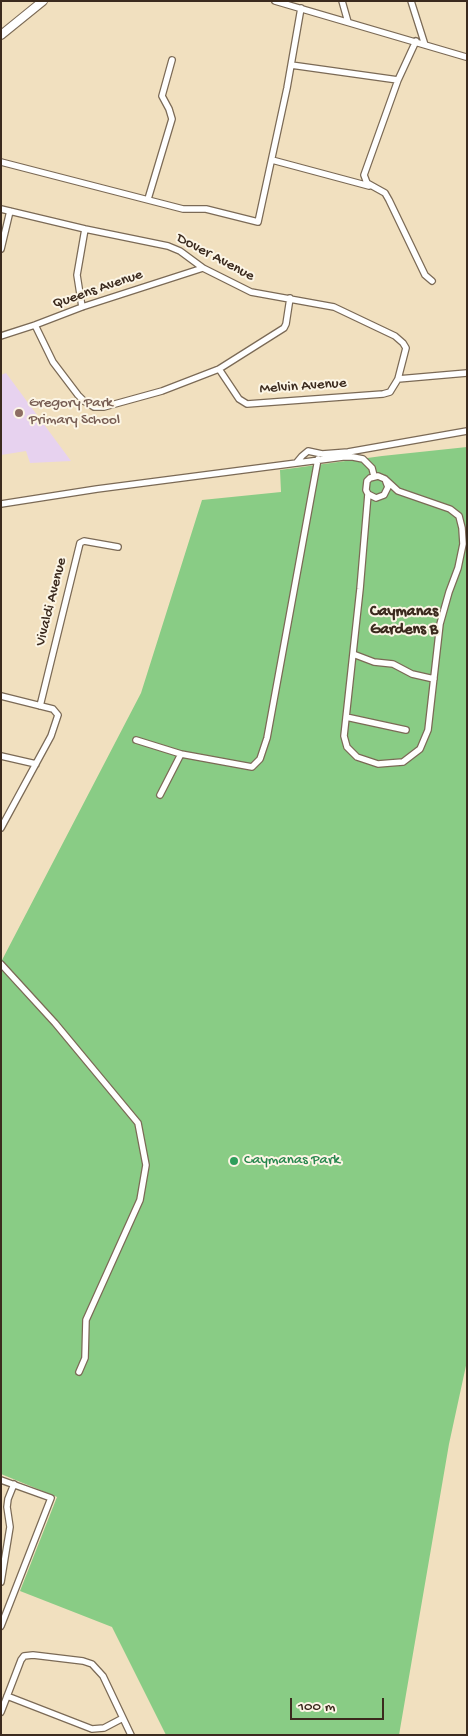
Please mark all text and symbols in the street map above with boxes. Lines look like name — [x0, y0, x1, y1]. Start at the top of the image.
street label: Dover Avenue — [173, 230, 257, 286]
street label: Queens Avenue — [51, 266, 145, 314]
street label: Melvin Avenue — [259, 375, 347, 399]
place label: Gregory Park Primary School — [29, 395, 120, 430]
marker: Gregory Park Primary School — [13, 407, 25, 419]
street label: Vivaldi Avenue — [32, 556, 72, 648]
district label: Caymanas Gardens B — [370, 603, 438, 641]
place label: Caymanas Park — [244, 1152, 340, 1170]
marker: Caymanas Park — [228, 1155, 240, 1167]
scale bar — [293, 1688, 387, 1720]
text: 100 m — [298, 1698, 335, 1716]

